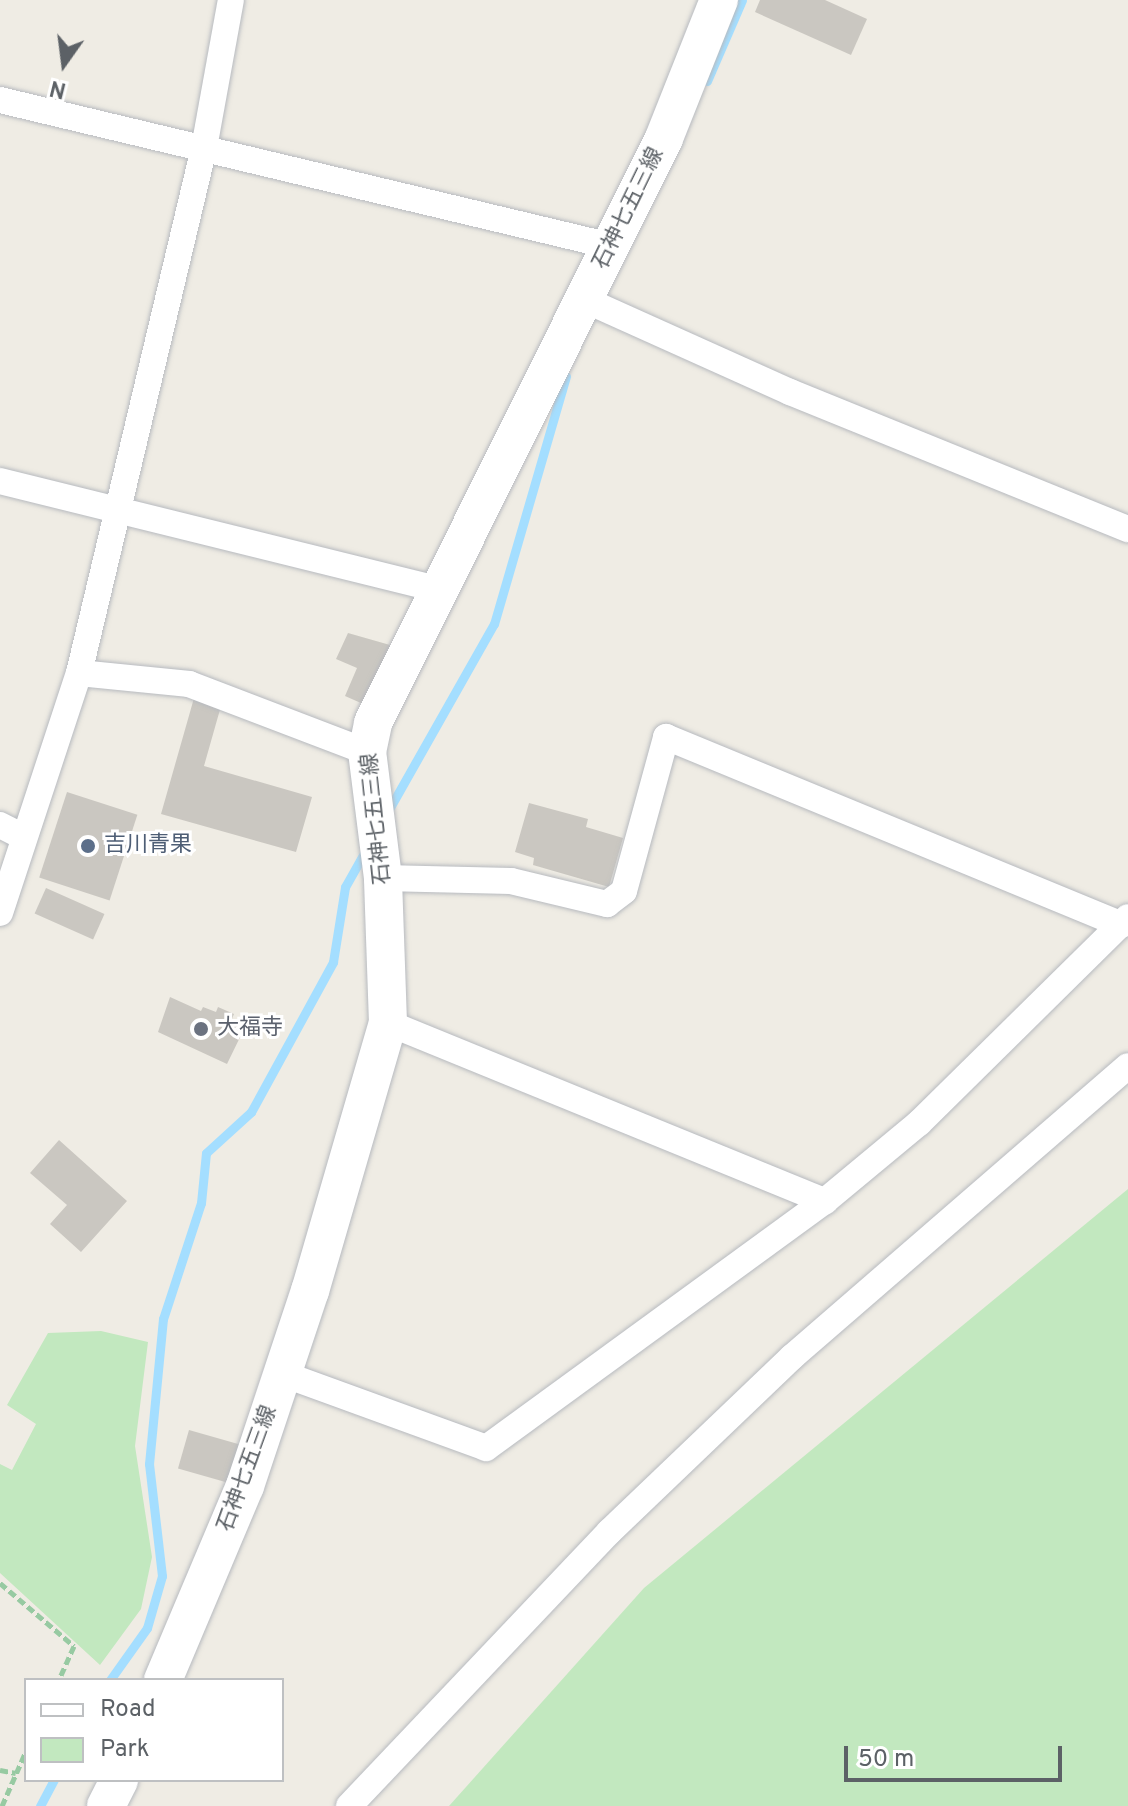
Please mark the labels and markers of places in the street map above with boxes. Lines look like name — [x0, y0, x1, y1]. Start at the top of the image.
place label: 吉川青果 — [104, 833, 192, 859]
marker: 吉川青果 — [79, 837, 97, 855]
place label: 大福寺 — [217, 1016, 283, 1042]
marker: 大福寺 — [192, 1020, 210, 1038]

